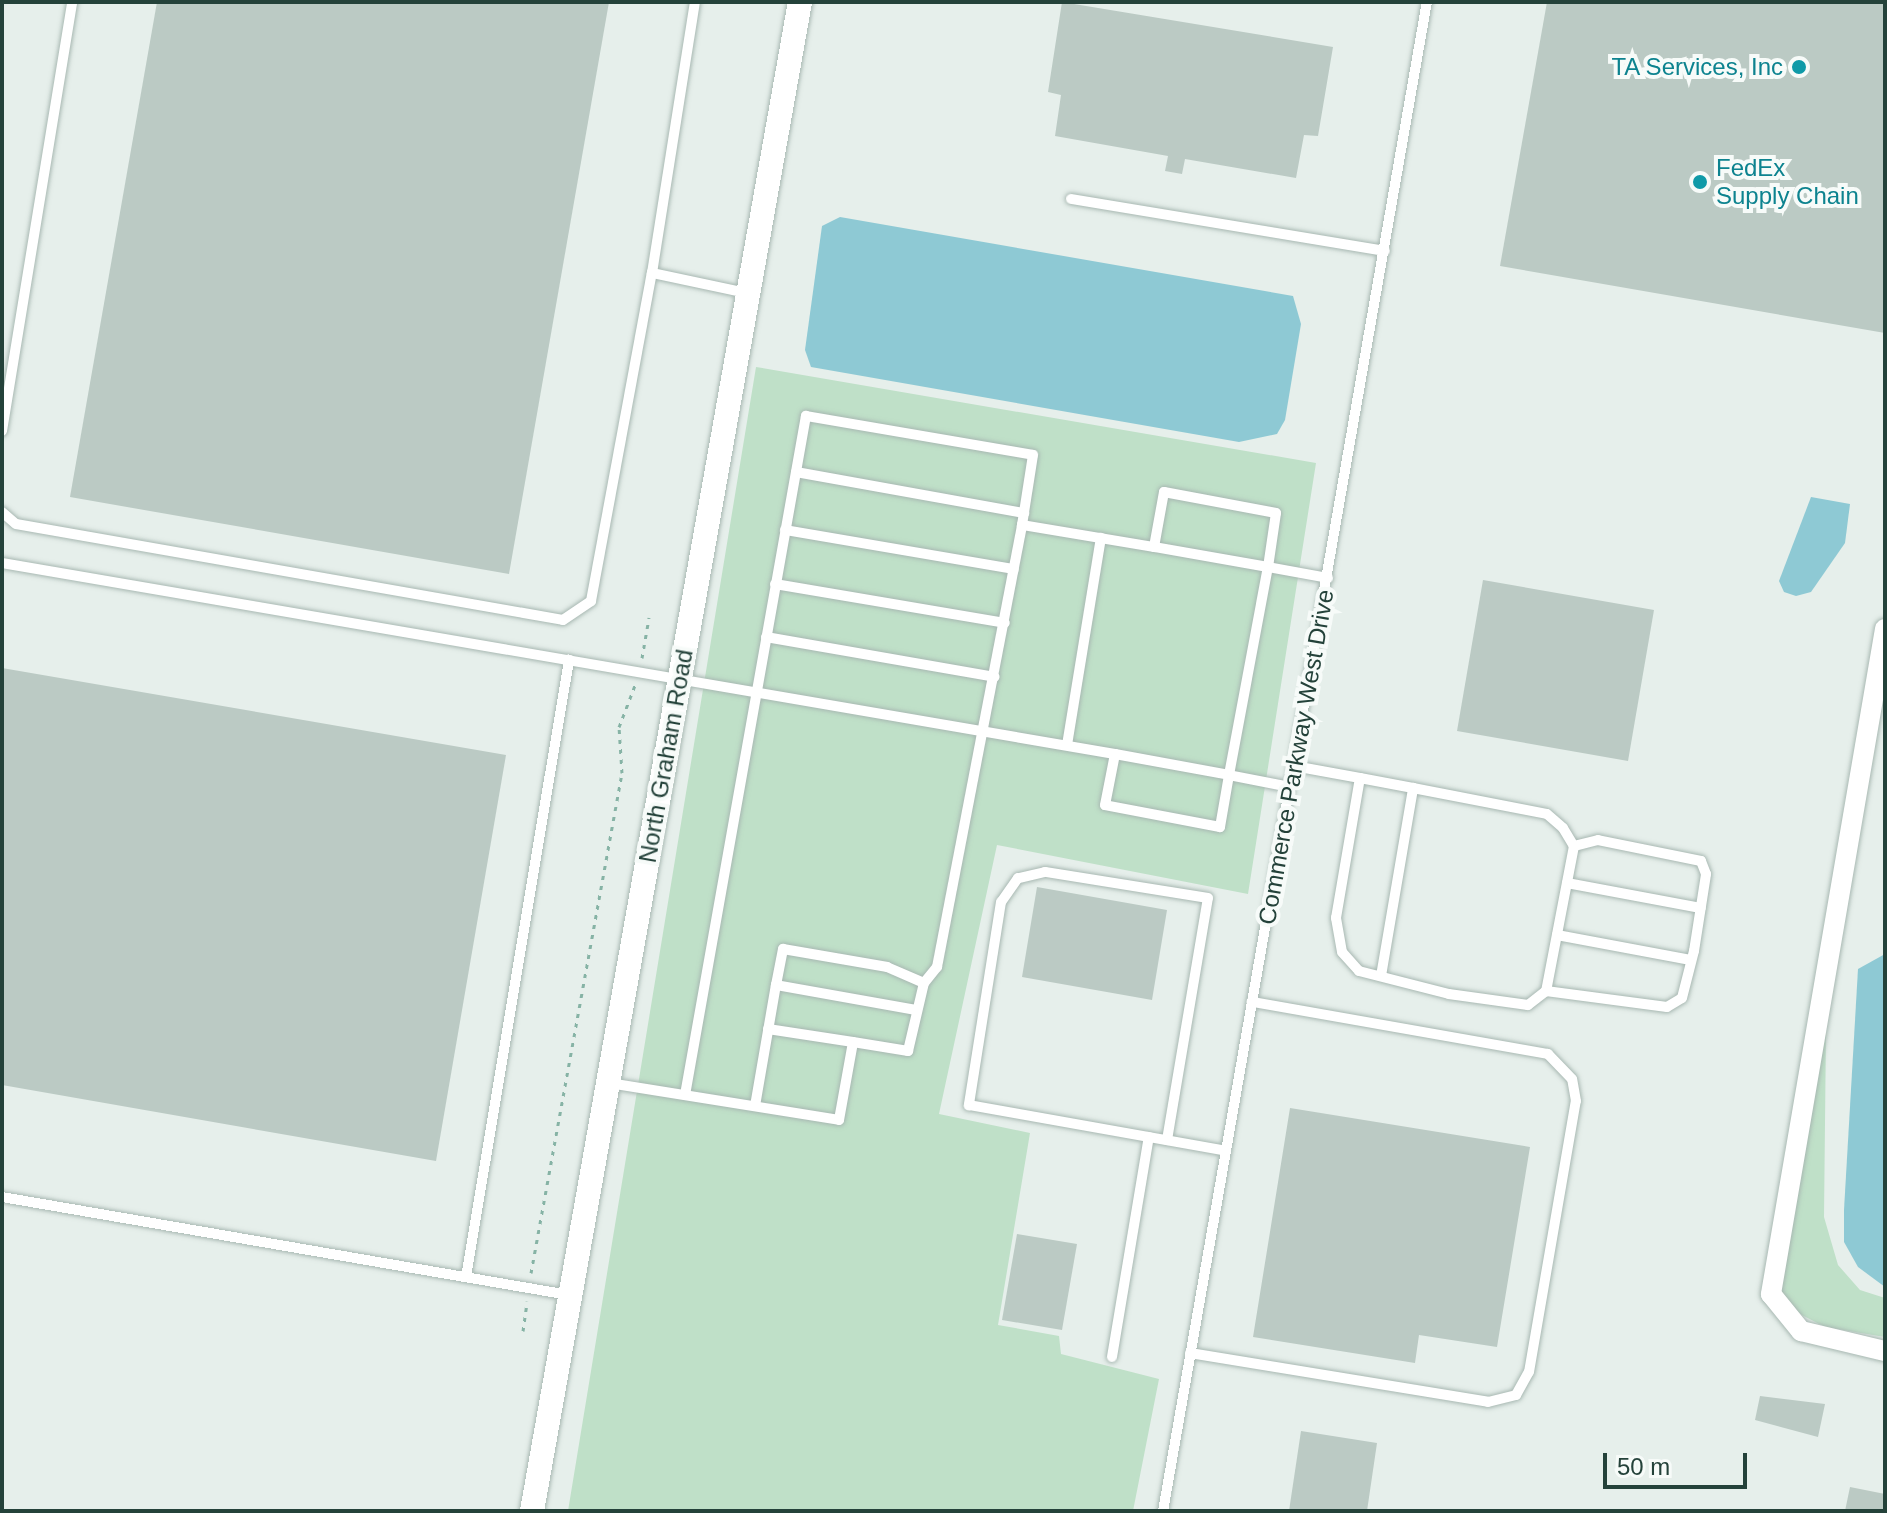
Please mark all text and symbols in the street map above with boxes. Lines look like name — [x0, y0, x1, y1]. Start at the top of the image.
place label: TA Services, Inc — [1610, 53, 1783, 81]
marker: TA Services, Inc — [1790, 58, 1808, 76]
place label: FedEx Supply Chain — [1716, 154, 1859, 210]
marker: FedEx Supply Chain — [1691, 173, 1709, 191]
street label: Commerce Parkway West Drive — [1252, 587, 1340, 927]
street label: North Graham Road — [633, 647, 699, 865]
scale bar — [1607, 1437, 1751, 1487]
text: 50 m — [1617, 1453, 1670, 1480]

